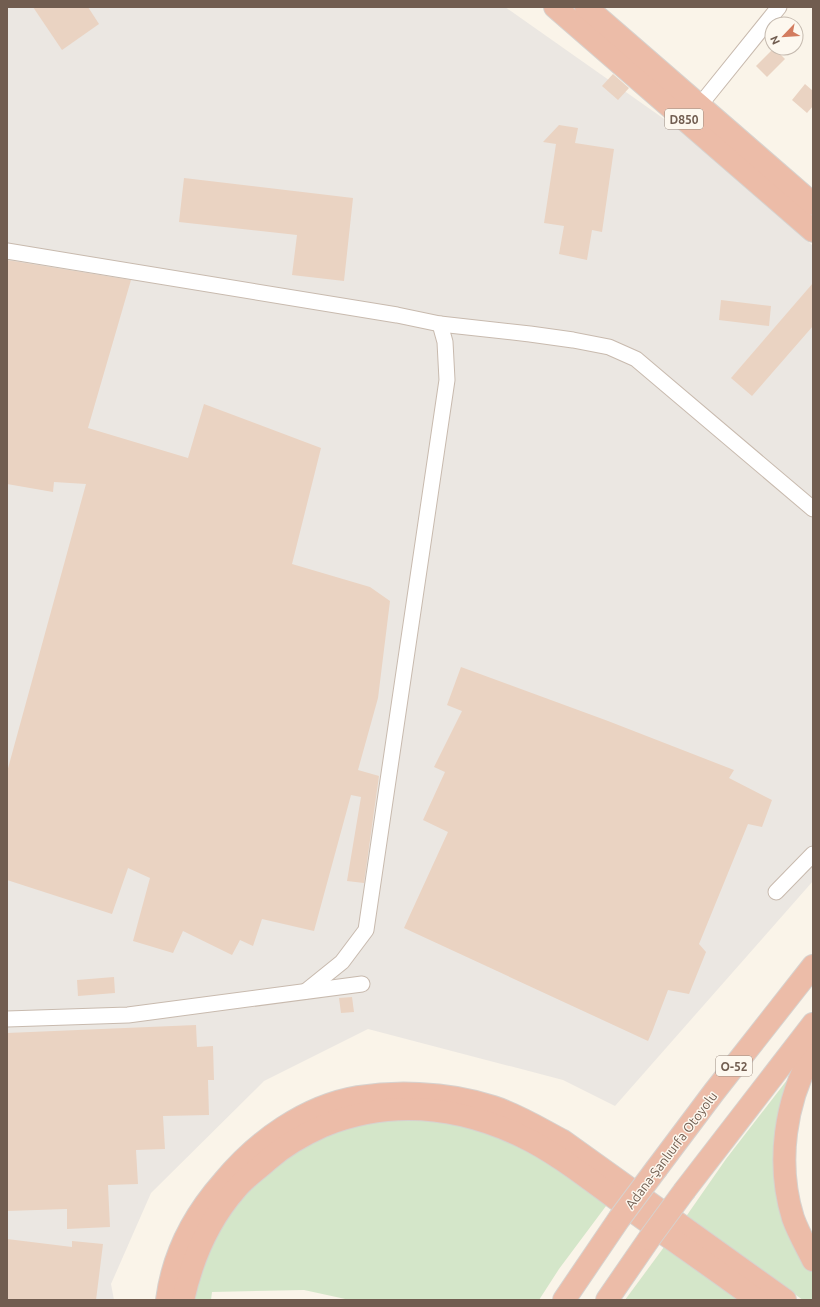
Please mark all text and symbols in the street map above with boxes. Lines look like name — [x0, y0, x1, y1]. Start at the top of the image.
north arrow — [764, 16, 804, 56]
text: N — [768, 34, 782, 46]
road number: D850 — [665, 109, 703, 129]
road number: O-52 — [716, 1056, 752, 1076]
street label: Adana-Şanlıurfa Otoyolu — [623, 1089, 719, 1211]

